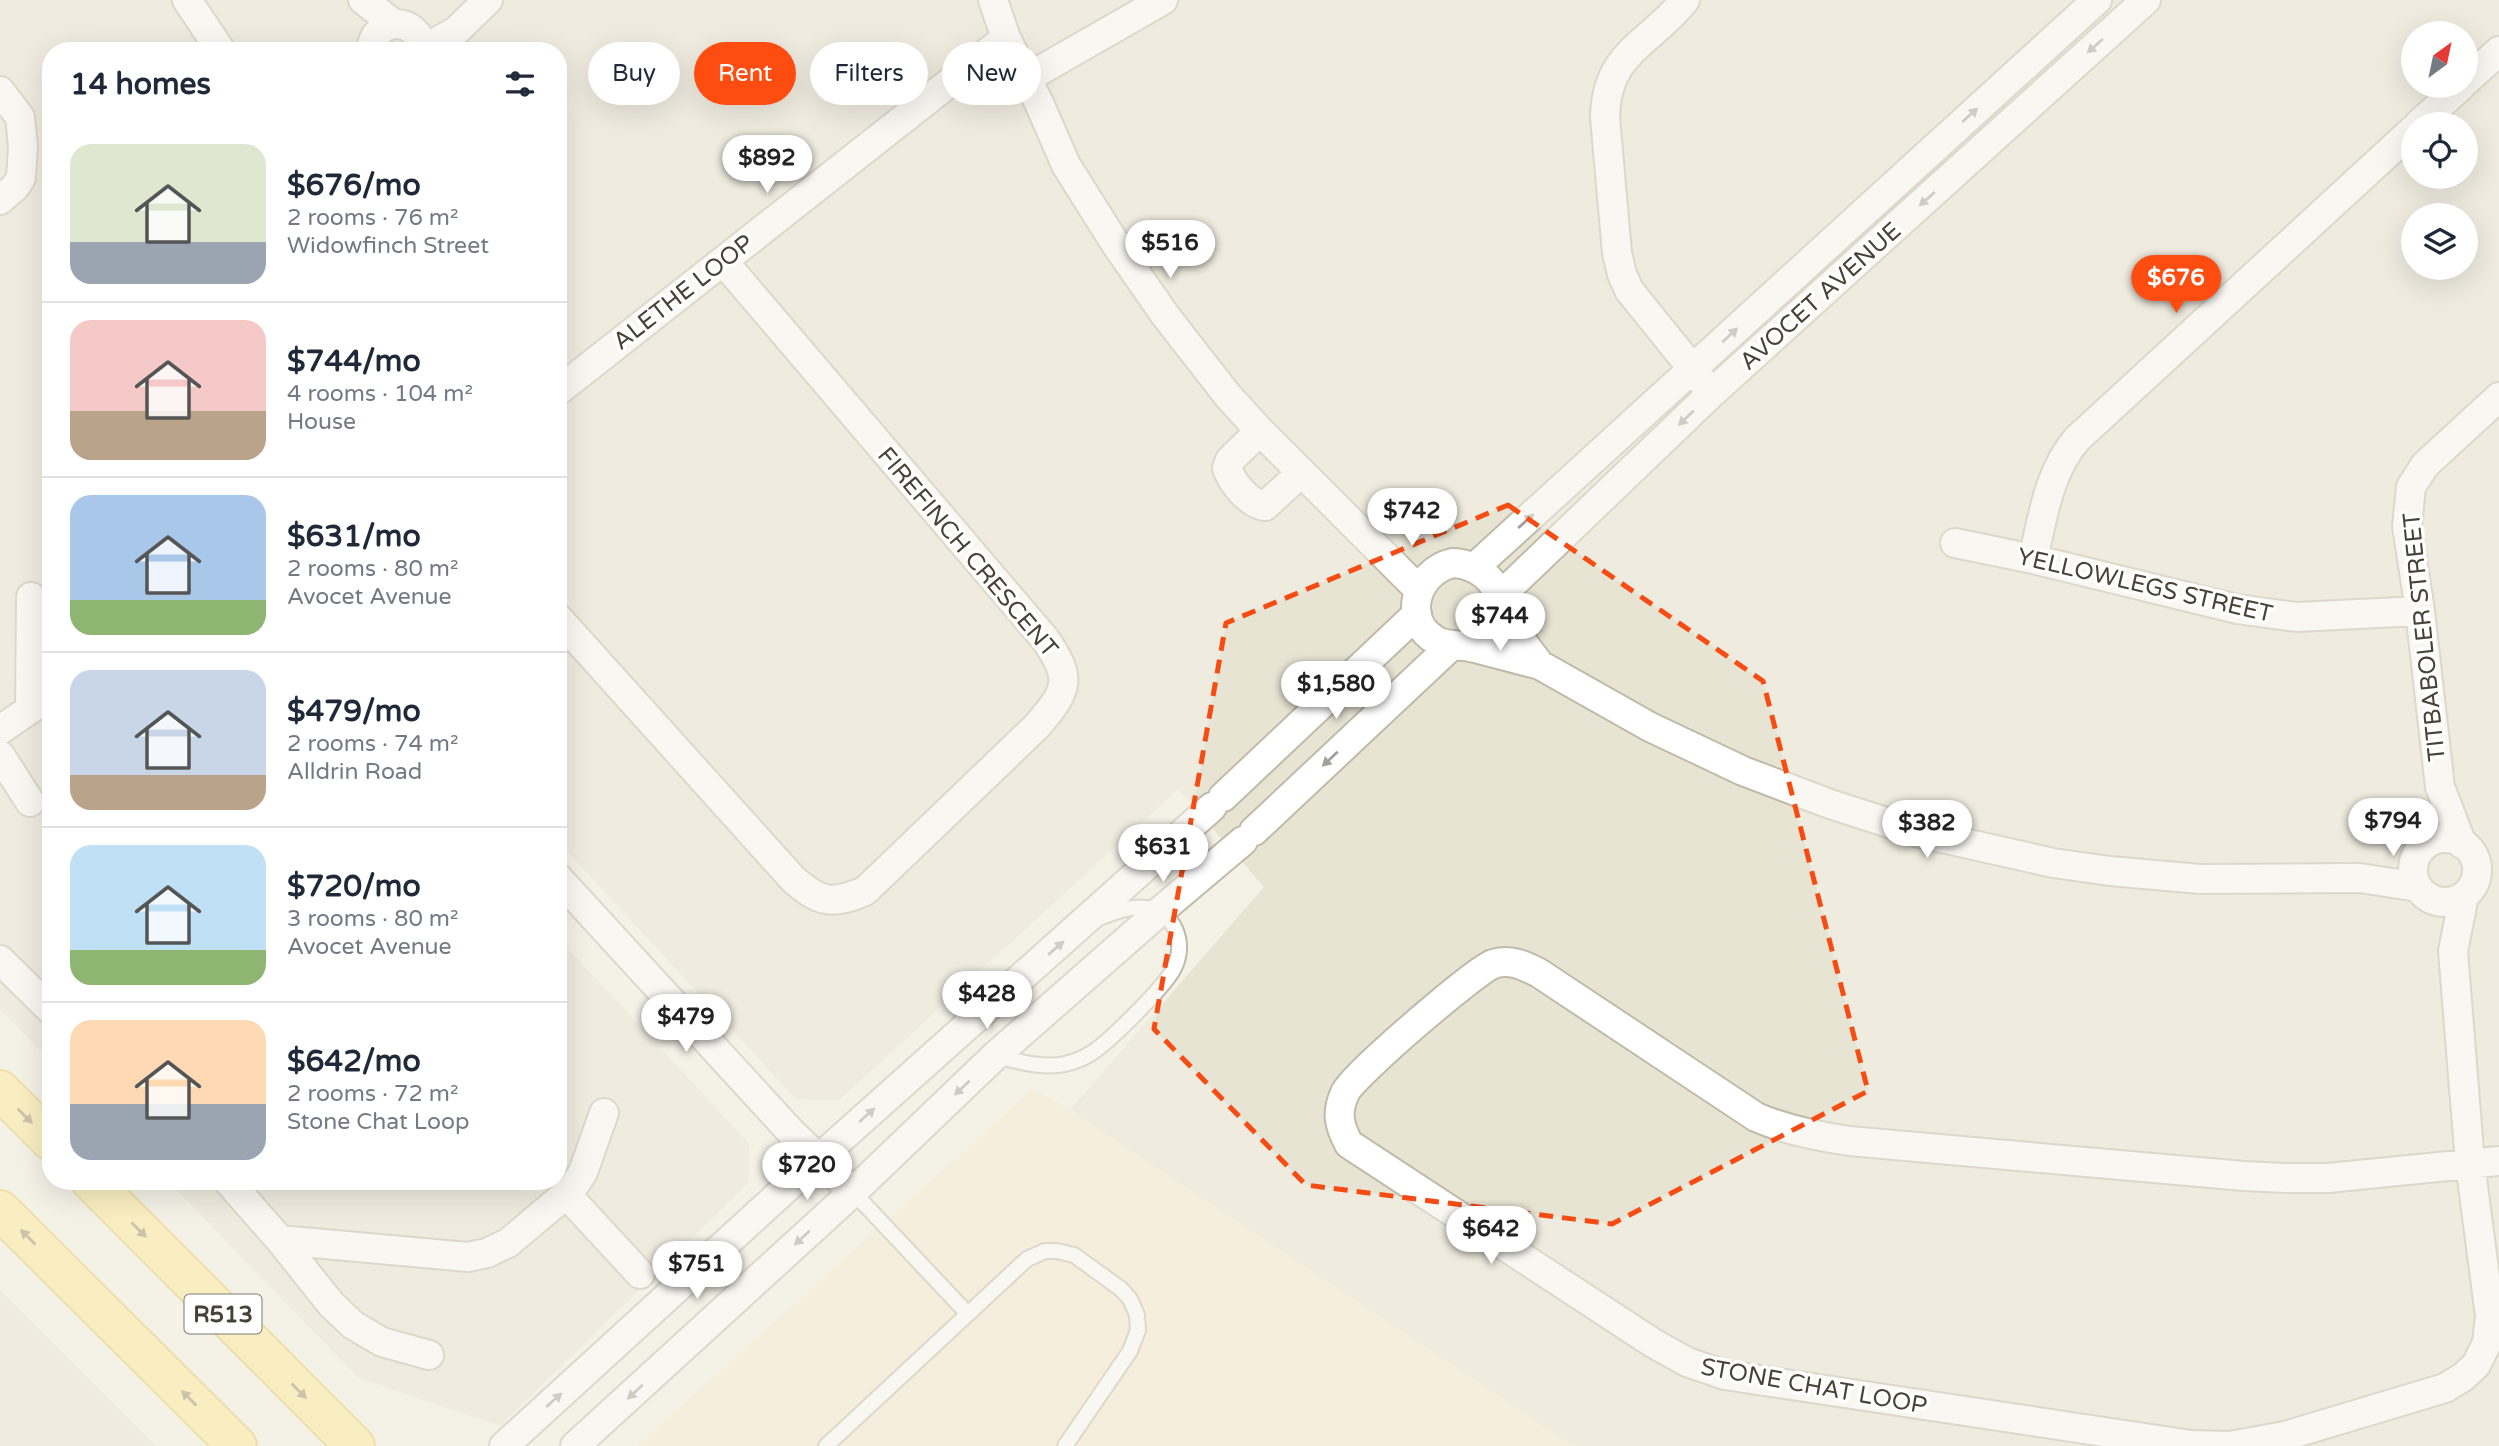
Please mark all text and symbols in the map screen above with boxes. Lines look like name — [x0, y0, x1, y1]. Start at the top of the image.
north arrow — [2401, 21, 2478, 98]
map controls — [2401, 21, 2478, 280]
one-way arrow — [2087, 38, 2104, 53]
chip: Buy — [588, 42, 680, 105]
chip: Rent — [694, 42, 796, 105]
chip: Filters — [810, 42, 928, 105]
chip: New — [942, 42, 1041, 105]
icon: filters — [501, 65, 539, 103]
text: 14 homes — [70, 66, 211, 103]
one-way arrow — [1962, 108, 1979, 123]
button: locate — [2401, 112, 2478, 189]
pin: $892 — [726, 136, 808, 195]
text: $892 — [738, 144, 796, 172]
text: $676/mo — [287, 167, 421, 204]
icon: home — [126, 172, 210, 256]
one-way arrow — [1918, 191, 1936, 207]
button: layers — [2401, 203, 2478, 280]
text: 2 rooms · 76 m² — [287, 204, 458, 232]
street label: AVOCET AVENUE — [1734, 216, 1907, 376]
pin: $516 — [1129, 220, 1211, 280]
street label: ALETHE LOOP — [607, 229, 759, 356]
text: $516 — [1141, 229, 1199, 257]
text: Widowfinch Street — [287, 232, 489, 260]
pin: $676 — [2135, 256, 2217, 315]
text: $676 — [2147, 264, 2205, 292]
one-way arrow — [1721, 327, 1738, 343]
text: $744/mo — [287, 343, 421, 380]
icon: home — [126, 348, 210, 432]
text: 4 rooms · 104 m² — [287, 380, 473, 408]
text: House — [287, 408, 356, 436]
one-way arrow — [1678, 409, 1695, 425]
street label: FIREFINCH CRESCENT — [871, 441, 1064, 664]
pin: $742 — [1371, 489, 1453, 548]
text: $742 — [1383, 497, 1441, 525]
street label: TITBABOLER STREET — [2397, 511, 2452, 763]
one-way arrow — [1517, 513, 1535, 529]
text: $631/mo — [287, 518, 421, 555]
icon: home — [126, 523, 210, 607]
street label: YELLOWLEGS STREET — [2014, 542, 2276, 629]
text: 2 rooms · 80 m² — [287, 555, 458, 583]
text: Avocet Avenue — [287, 583, 452, 611]
pin: $744 — [1459, 594, 1541, 653]
text: $744 — [1471, 602, 1529, 630]
pin: $1,580 — [1279, 662, 1393, 721]
text: $1,580 — [1297, 670, 1375, 698]
text: $479/mo — [287, 693, 421, 730]
icon: home — [126, 698, 210, 782]
text: 2 rooms · 74 m² — [287, 730, 458, 758]
one-way arrow — [1322, 751, 1339, 767]
text: Alldrin Road — [287, 758, 422, 786]
pin: $794 — [2352, 798, 2434, 858]
pin: $382 — [1886, 800, 1968, 860]
text: $794 — [2364, 807, 2422, 835]
text: $382 — [1898, 809, 1956, 837]
pin: $631 — [1122, 824, 1204, 884]
text: $631 — [1134, 833, 1192, 861]
text: $720/mo — [287, 868, 421, 905]
icon: home — [126, 873, 210, 957]
text: 3 rooms · 80 m² — [287, 905, 458, 933]
text: Avocet Avenue — [287, 933, 452, 961]
one-way arrow — [1047, 940, 1065, 956]
pin: $428 — [946, 972, 1028, 1031]
text: $428 — [958, 980, 1016, 1008]
pin: $479 — [645, 995, 727, 1054]
text: $479 — [657, 1003, 715, 1031]
text: $642/mo — [287, 1043, 421, 1080]
icon: home — [126, 1048, 210, 1132]
one-way arrow — [954, 1079, 971, 1095]
text: 2 rooms · 72 m² — [287, 1080, 458, 1108]
one-way arrow — [17, 1107, 33, 1124]
one-way arrow — [858, 1107, 876, 1123]
text: Stone Chat Loop — [287, 1108, 469, 1136]
pin: $720 — [766, 1142, 848, 1202]
text: $720 — [778, 1151, 836, 1179]
pin: $642 — [1450, 1206, 1532, 1266]
text: $642 — [1462, 1215, 1520, 1243]
one-way arrow — [130, 1221, 147, 1238]
one-way arrow — [19, 1229, 36, 1246]
one-way arrow — [794, 1229, 811, 1245]
pin: $751 — [656, 1242, 738, 1301]
text: $751 — [668, 1250, 726, 1278]
road number: R513 — [184, 1294, 262, 1334]
street label: STONE CHAT LOOP — [1699, 1352, 1929, 1421]
one-way arrow — [291, 1382, 308, 1399]
one-way arrow — [627, 1383, 644, 1399]
one-way arrow — [181, 1390, 198, 1406]
one-way arrow — [545, 1392, 563, 1408]

